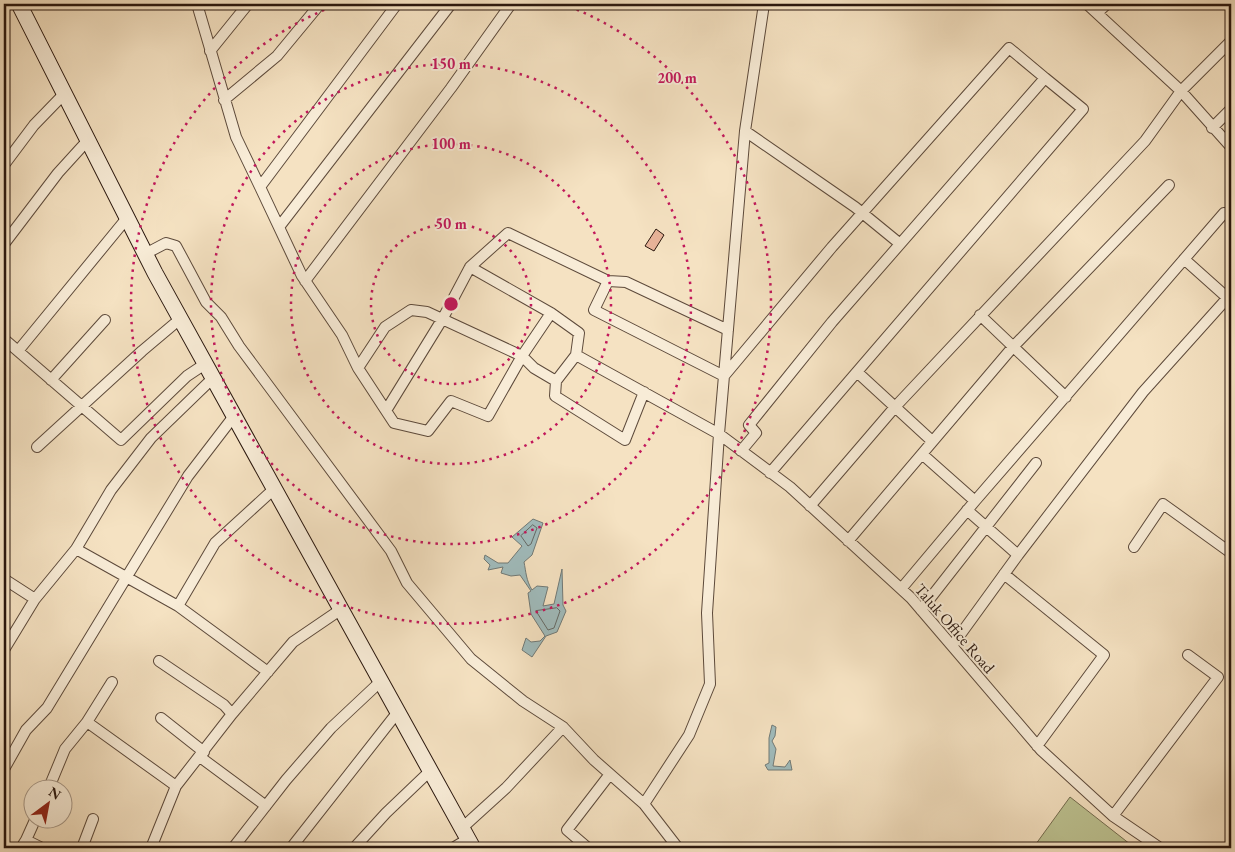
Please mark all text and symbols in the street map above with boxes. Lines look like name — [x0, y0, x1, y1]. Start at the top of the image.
text: 150 m — [431, 54, 471, 73]
text: 200 m — [657, 68, 697, 87]
text: 100 m — [431, 134, 471, 153]
text: 50 m — [435, 214, 467, 233]
centre of rings — [442, 295, 460, 313]
street label: Taluk Office Road — [910, 579, 1000, 678]
north arrow — [22, 780, 72, 830]
text: N — [45, 782, 65, 804]

